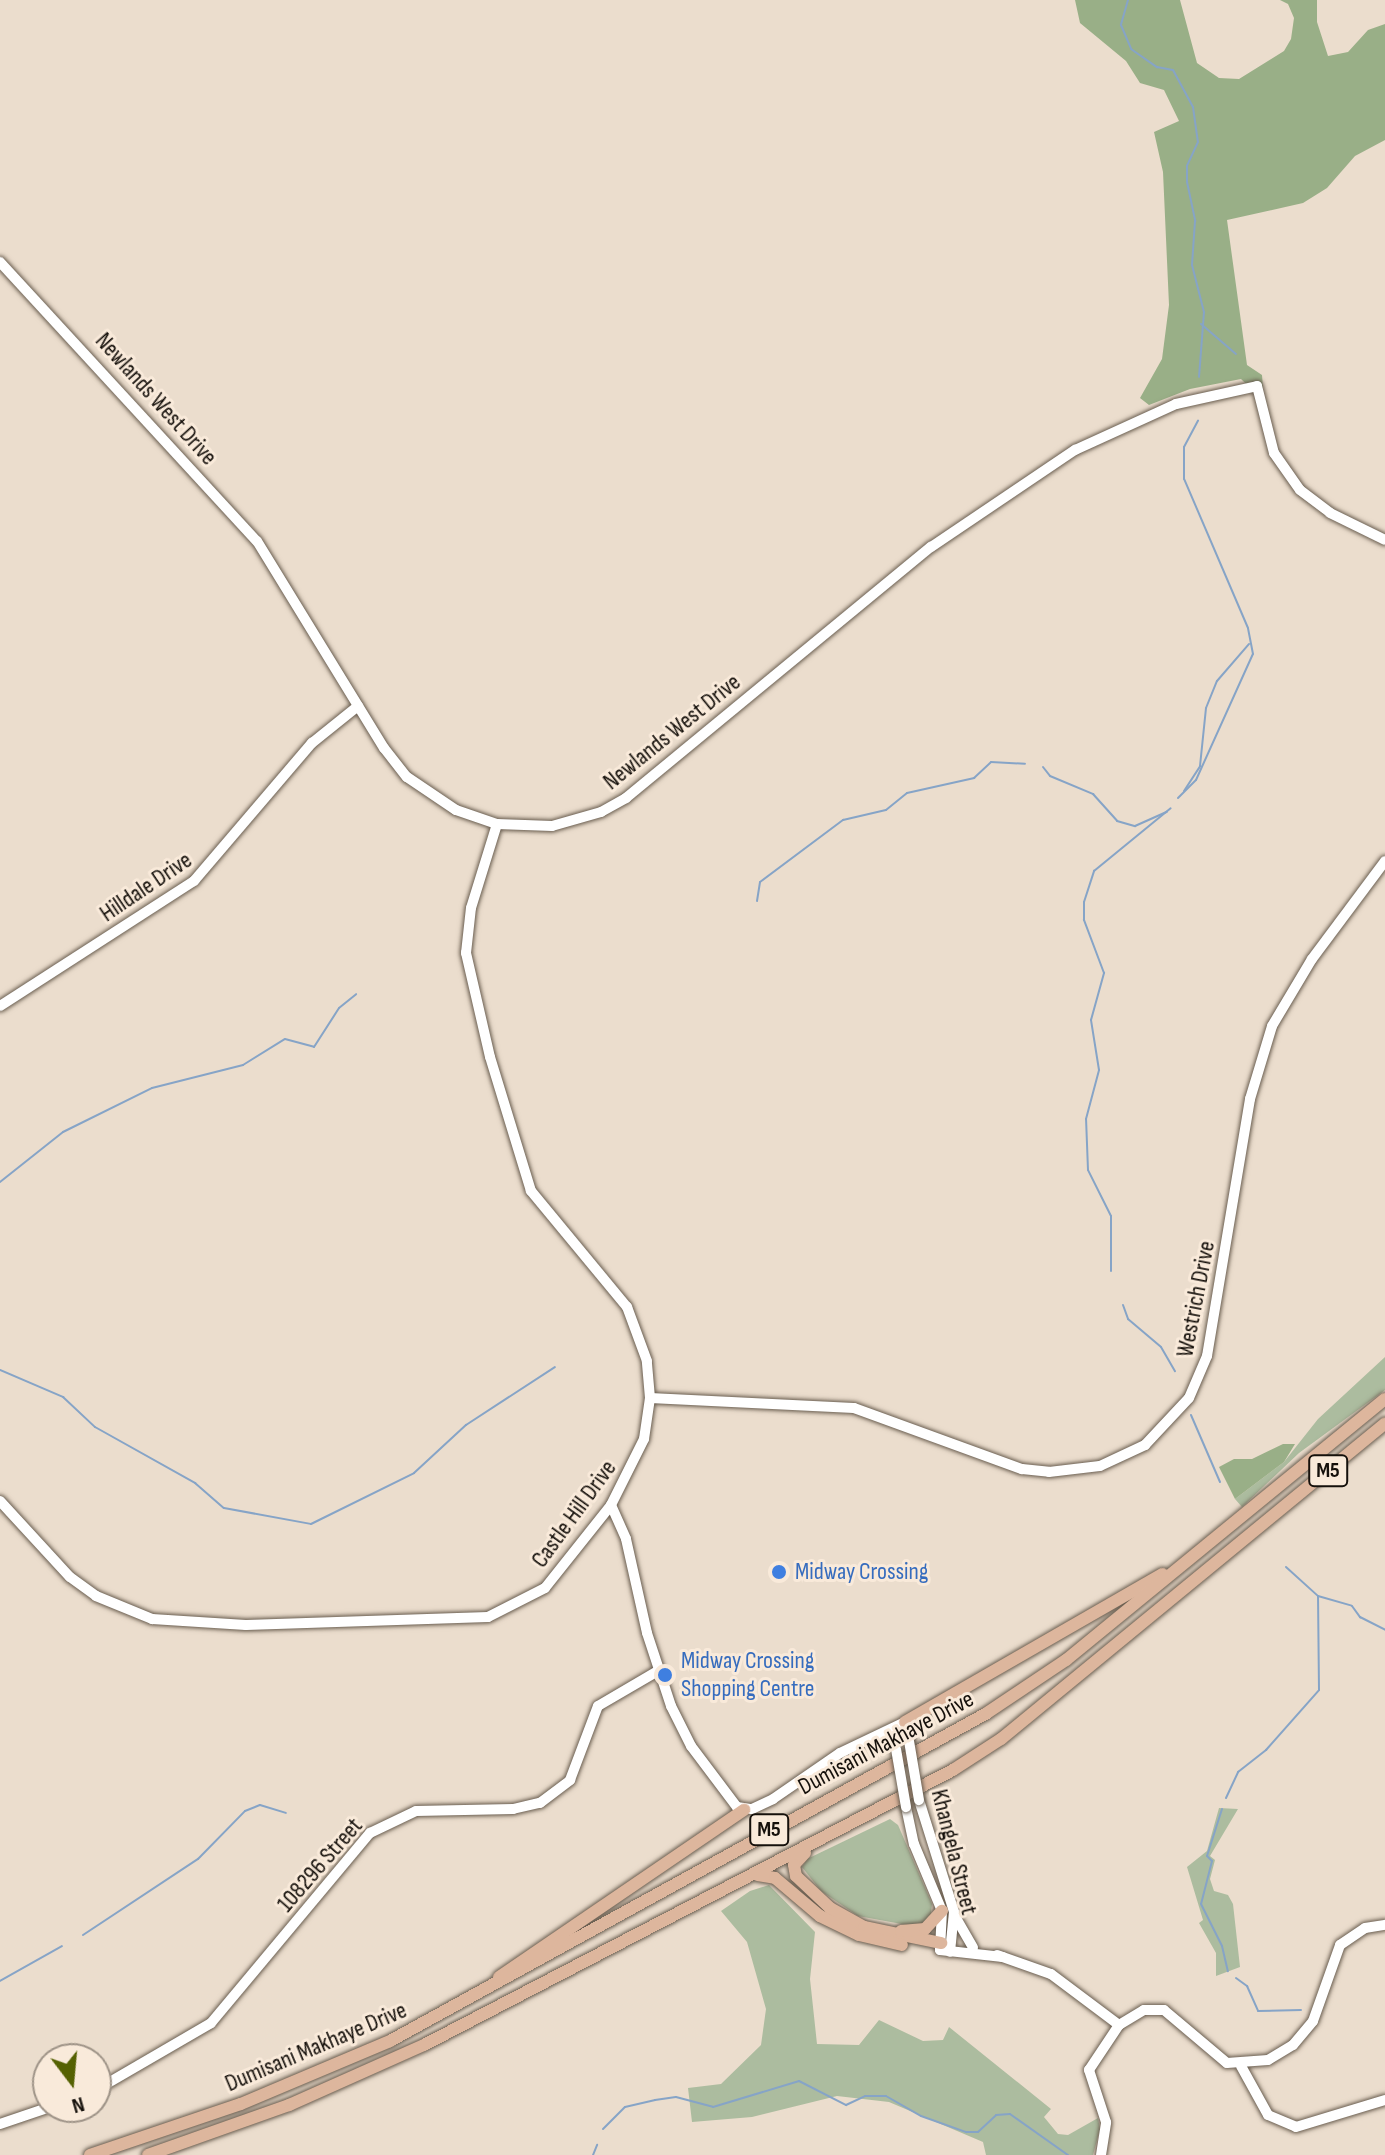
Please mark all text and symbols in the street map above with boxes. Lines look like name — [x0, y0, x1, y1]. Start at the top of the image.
street label: Newlands West Drive — [89, 327, 223, 471]
street label: Newlands West Drive — [598, 668, 746, 796]
street label: Hilldale Drive — [95, 846, 197, 928]
street label: Westrich Drive — [1171, 1238, 1221, 1360]
road number: M5 — [1308, 1453, 1348, 1489]
street label: Castle Hill Drive — [525, 1455, 623, 1573]
place label: Midway Crossing — [795, 1558, 928, 1586]
marker: Midway Crossing — [770, 1563, 788, 1581]
place label: Midway Crossing Shopping Centre — [681, 1647, 814, 1703]
marker: Midway Crossing Shopping Centre — [656, 1666, 674, 1684]
street label: Dumisani Makhaye Drive — [793, 1685, 979, 1801]
street label: Khangela Street — [925, 1786, 983, 1918]
street label: 108296 Street — [271, 1812, 369, 1918]
road number: M5 — [749, 1812, 789, 1848]
street label: Dumisani Makhaye Drive — [221, 1996, 411, 2098]
north arrow — [32, 2043, 112, 2123]
text: N — [69, 2090, 88, 2119]

